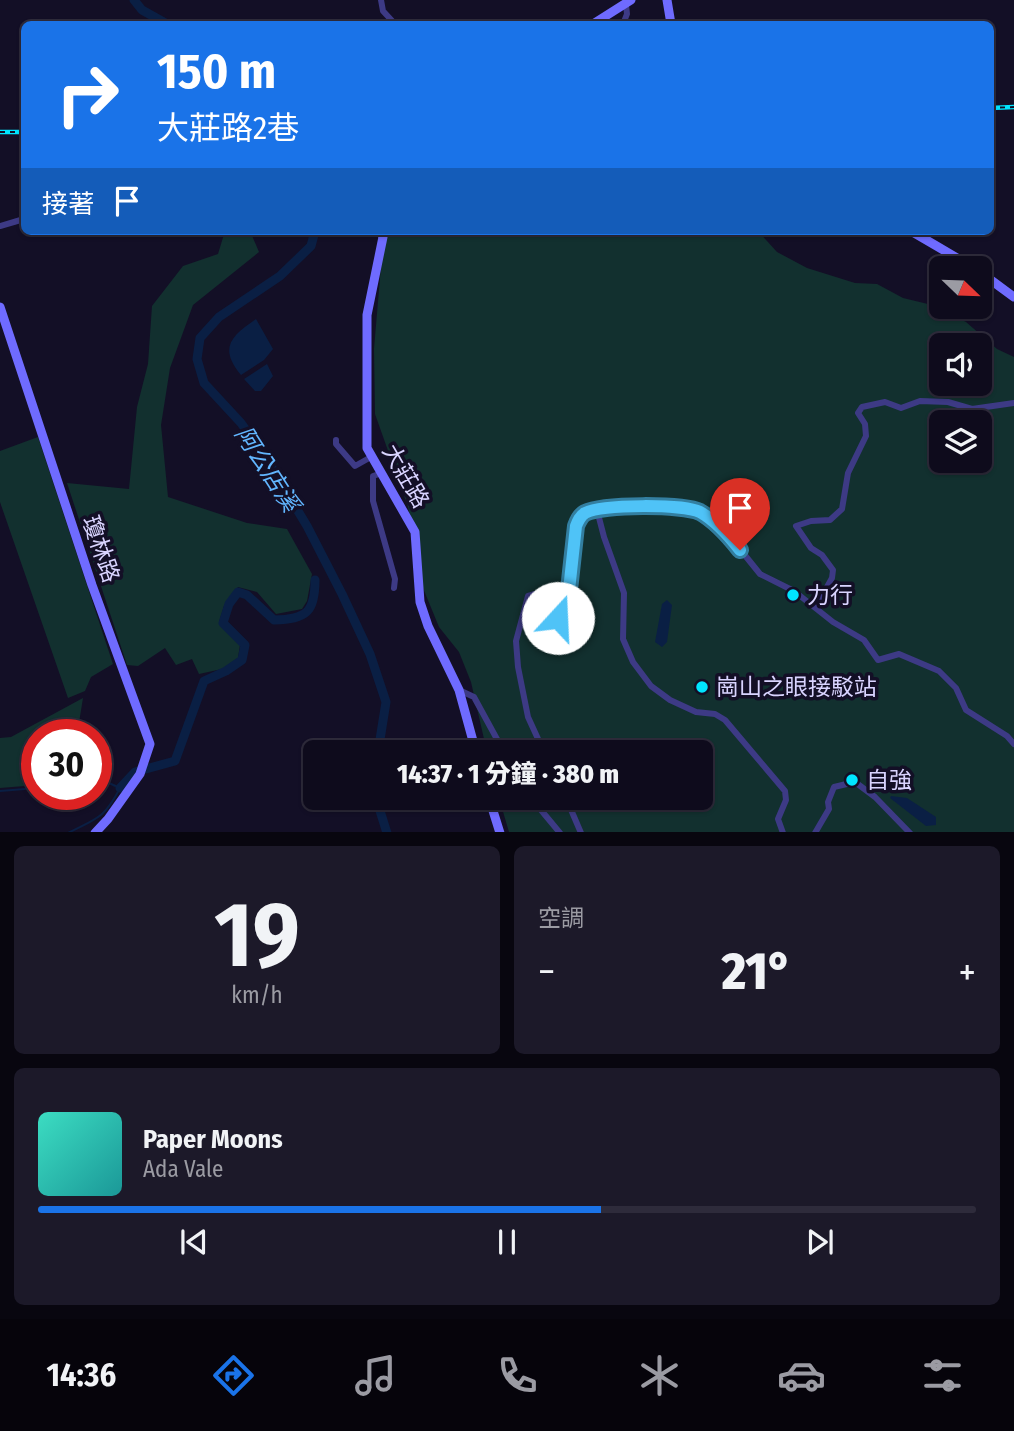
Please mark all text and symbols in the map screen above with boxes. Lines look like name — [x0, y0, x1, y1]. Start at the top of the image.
text: 150 m — [157, 42, 276, 101]
icon: right — [42, 49, 133, 140]
text: 大莊路2巷 — [157, 109, 299, 147]
icon: arrive — [108, 182, 146, 220]
text: 接著 — [42, 189, 94, 220]
north arrow — [929, 256, 992, 318]
map controls — [929, 256, 992, 473]
button: sound — [929, 333, 992, 396]
button: layers — [929, 410, 992, 473]
water label: 阿公店溪 — [229, 421, 307, 519]
street label: 大莊路 — [377, 439, 435, 513]
pin — [710, 478, 770, 550]
icon: arrive — [721, 489, 759, 527]
street label: 瓊林路 — [77, 512, 125, 586]
position arrow — [521, 581, 595, 655]
place label: 力行 — [807, 581, 853, 609]
marker: 力行 — [785, 587, 801, 603]
place label: 崗山之眼接駁站 — [716, 673, 877, 701]
marker: 崗山之眼接駁站 — [694, 679, 710, 695]
speed limit sign: 30 — [21, 719, 112, 810]
text: 14:37 · 1 分鐘 · 380 m — [397, 759, 619, 790]
place label: 自強 — [866, 766, 912, 794]
marker: 自強 — [844, 772, 860, 788]
text: 19 — [214, 881, 300, 990]
text: 空調 — [538, 904, 584, 932]
text: 21° — [722, 940, 792, 1003]
text: − — [538, 949, 555, 995]
text: + — [959, 949, 976, 995]
text: km/h — [231, 981, 283, 1009]
text: Paper Moons — [143, 1124, 283, 1155]
text: Ada Vale — [143, 1155, 223, 1183]
icon: previous — [175, 1223, 213, 1261]
icon: pause — [488, 1223, 526, 1261]
icon: next — [801, 1223, 839, 1261]
icon: directions — [209, 1351, 258, 1400]
icon: music — [351, 1351, 400, 1400]
icon: phone — [493, 1351, 542, 1400]
icon: climate — [635, 1351, 684, 1400]
icon: car — [777, 1351, 826, 1400]
icon: filters — [918, 1351, 967, 1400]
text: 14:36 — [46, 1356, 116, 1394]

